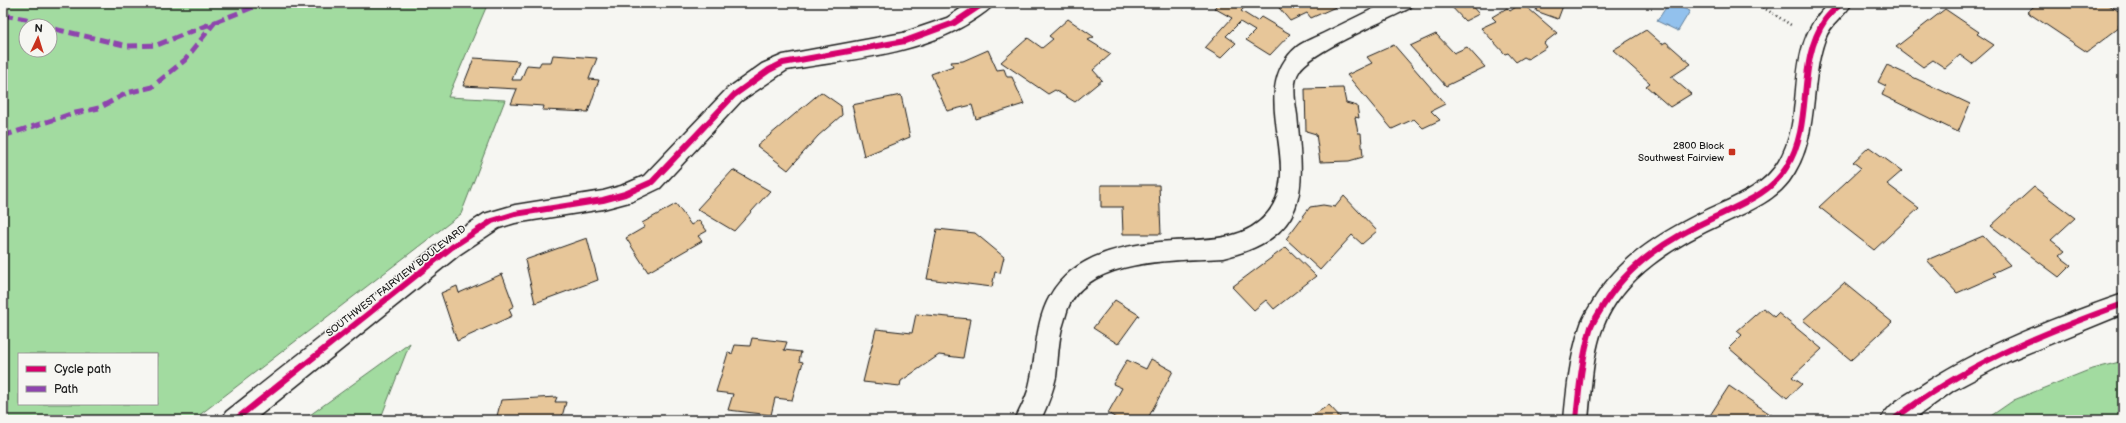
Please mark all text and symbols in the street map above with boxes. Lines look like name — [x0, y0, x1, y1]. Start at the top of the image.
north arrow — [18, 18, 58, 58]
text: N — [34, 22, 43, 35]
place label: 2800 Block Southwest Fairview — [1638, 140, 1724, 164]
marker: 2800 Block Southwest Fairview — [1727, 147, 1737, 157]
street label: SOUTHWEST FAIRVIEW BOULEVARD — [324, 223, 468, 339]
legend — [18, 353, 158, 405]
text: Cycle path — [54, 362, 111, 377]
text: Path — [54, 382, 79, 397]

